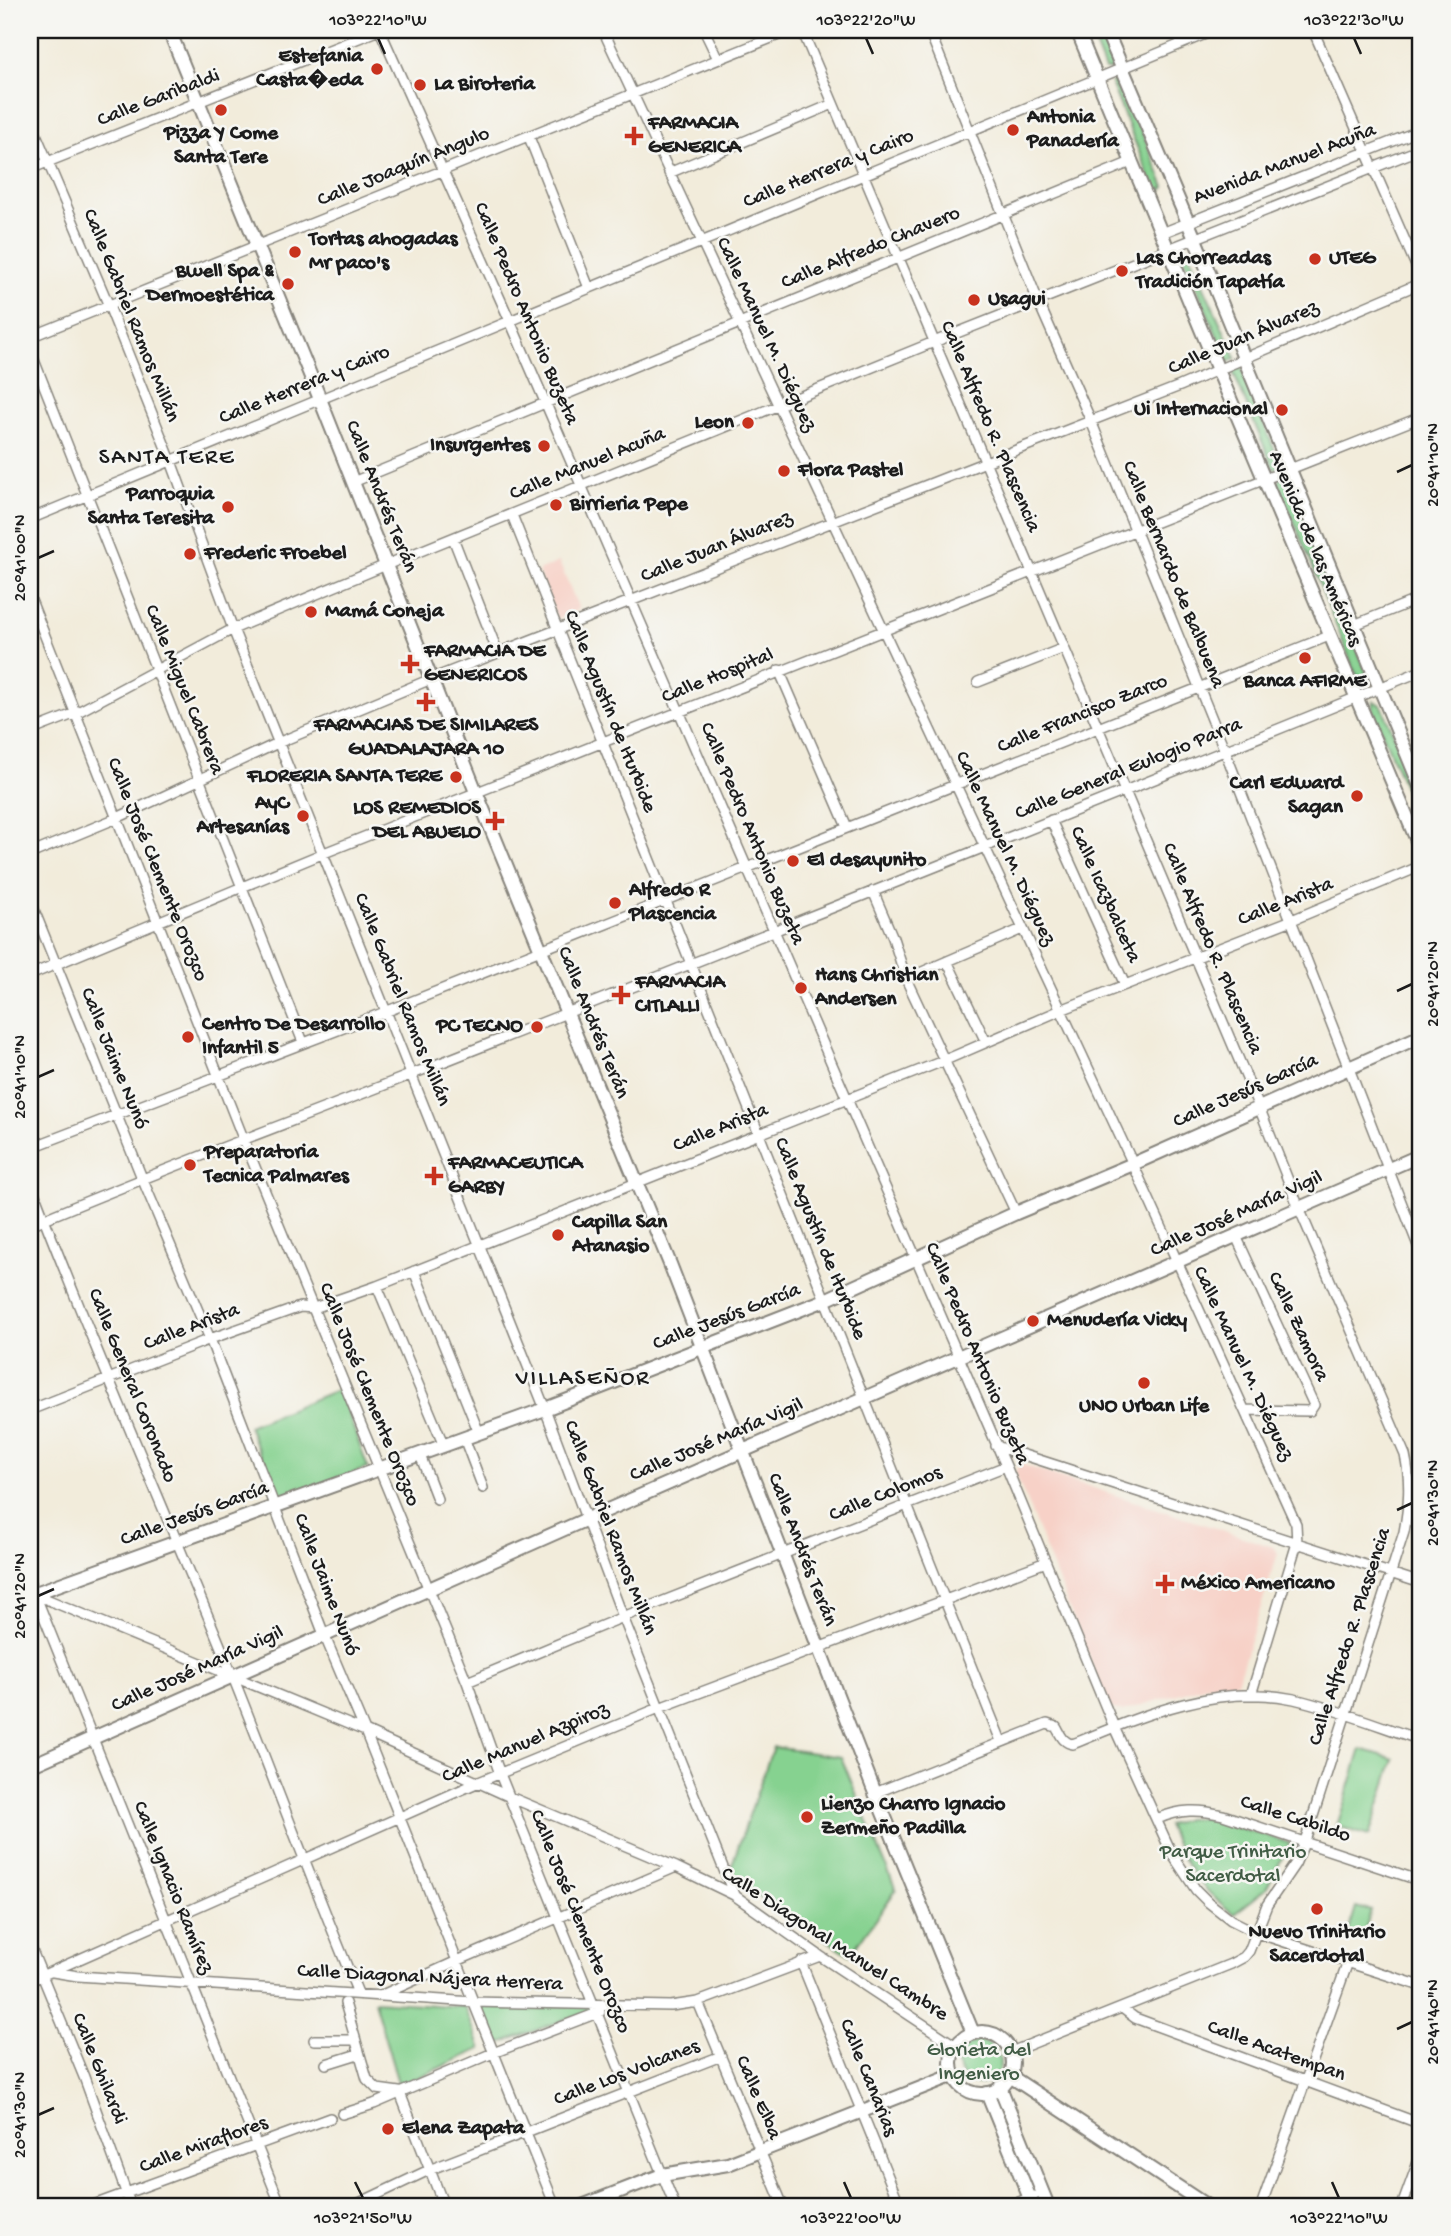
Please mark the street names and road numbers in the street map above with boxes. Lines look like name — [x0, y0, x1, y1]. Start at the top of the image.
street label: Calle Garibaldi — [94, 64, 224, 134]
street label: Avenida Manuel Acuña — [1190, 118, 1381, 211]
street label: Calle Joaquín Angulo — [314, 122, 494, 214]
street label: Calle Herrera y Cairo — [740, 124, 918, 216]
street label: Calle Pedro Antonio Buzeta — [467, 199, 584, 430]
street label: Calle Alfredo Chavero — [778, 202, 964, 296]
street label: Calle Gabriel Ramos Millán — [76, 206, 184, 426]
street label: Calle Manuel M. Diéguez — [709, 234, 821, 437]
street label: Calle Juan Álvarez — [1165, 295, 1324, 382]
street label: Calle Alfredo R. Plascencia — [933, 317, 1045, 538]
street label: Calle Herrera y Cairo — [216, 340, 394, 432]
street label: Calle Andrés Terán — [338, 417, 422, 577]
street label: Calle Manuel Acuña — [507, 422, 671, 508]
street label: Avenida de las Américas — [1262, 448, 1367, 652]
street label: Calle Bernardo de Balbuena — [1115, 458, 1230, 694]
street label: Calle Juan Álvarez — [637, 505, 797, 590]
street label: Calle Miguel Cabrera — [138, 601, 229, 780]
street label: Calle Agustín de Iturbide — [557, 607, 661, 818]
street label: Calle Hospital — [658, 643, 778, 711]
street label: Calle Francisco Zarco — [994, 669, 1172, 761]
street label: Calle General Eulogio Parra — [1012, 713, 1247, 827]
street label: Calle Pedro Antonio Buzeta — [693, 719, 810, 950]
street label: Calle Manuel M. Diéguez — [948, 748, 1060, 951]
street label: Calle José Clemente Orozco — [100, 755, 212, 986]
street label: Calle Icazbalceta — [1063, 823, 1146, 968]
street label: Calle Alfredo R. Plascencia — [1155, 839, 1267, 1060]
street label: Calle Arista — [1235, 872, 1338, 933]
street label: Calle Gabriel Ramos Millán — [347, 890, 455, 1110]
street label: Calle Andrés Terán — [550, 943, 634, 1103]
street label: Calle Jaime Nunó — [73, 984, 153, 1134]
street label: Calle Jesús García — [1170, 1048, 1324, 1135]
street label: Calle Arista — [670, 1098, 773, 1159]
street label: Calle Agustín de Iturbide — [767, 1134, 871, 1345]
street label: Calle José María Vigil — [1147, 1166, 1327, 1264]
street label: Calle Pedro Antonio Buzeta — [918, 1239, 1035, 1470]
street label: Calle Manuel M. Diéguez — [1186, 1263, 1298, 1466]
street label: Calle Zamora — [1261, 1268, 1334, 1387]
street label: Calle Jesús García — [650, 1278, 806, 1358]
street label: Calle José Clemente Orozco — [312, 1280, 424, 1511]
street label: Calle General Coronado — [81, 1285, 181, 1487]
street label: Calle Arista — [141, 1298, 245, 1358]
street label: Calle José María Vigil — [627, 1393, 807, 1489]
street label: Calle Gabriel Ramos Millán — [557, 1417, 661, 1639]
street label: Calle Colomos — [826, 1461, 947, 1529]
street label: Calle Andrés Terán — [760, 1470, 842, 1630]
street label: Calle Jesús García — [117, 1476, 274, 1553]
street label: Calle Jaime Nunó — [286, 1510, 364, 1660]
street label: Calle Alfredo R. Plascencia — [1304, 1524, 1398, 1749]
street label: Calle José María Vigil — [108, 1621, 288, 1719]
street label: Calle Manuel Azpiroz — [439, 1697, 614, 1790]
street label: Calle Cabildo — [1237, 1790, 1353, 1850]
street label: Calle Ignacio Ramírez — [126, 1798, 218, 1979]
street label: Calle José Clemente Orozco — [523, 1807, 635, 2038]
street label: Calle Diagonal Manuel Cambre — [716, 1862, 953, 2029]
street label: Calle Diagonal Nájera Herrera — [296, 1960, 565, 1999]
street label: Calle Ghilardi — [64, 2010, 132, 2128]
street label: Calle Acatempan — [1203, 2015, 1349, 2089]
street label: Calle Canarias — [832, 2016, 902, 2141]
street label: Calle Los Volcanes — [551, 2034, 705, 2113]
street label: Calle Elba — [728, 2052, 786, 2145]
street label: Calle Miraflores — [137, 2111, 273, 2181]

